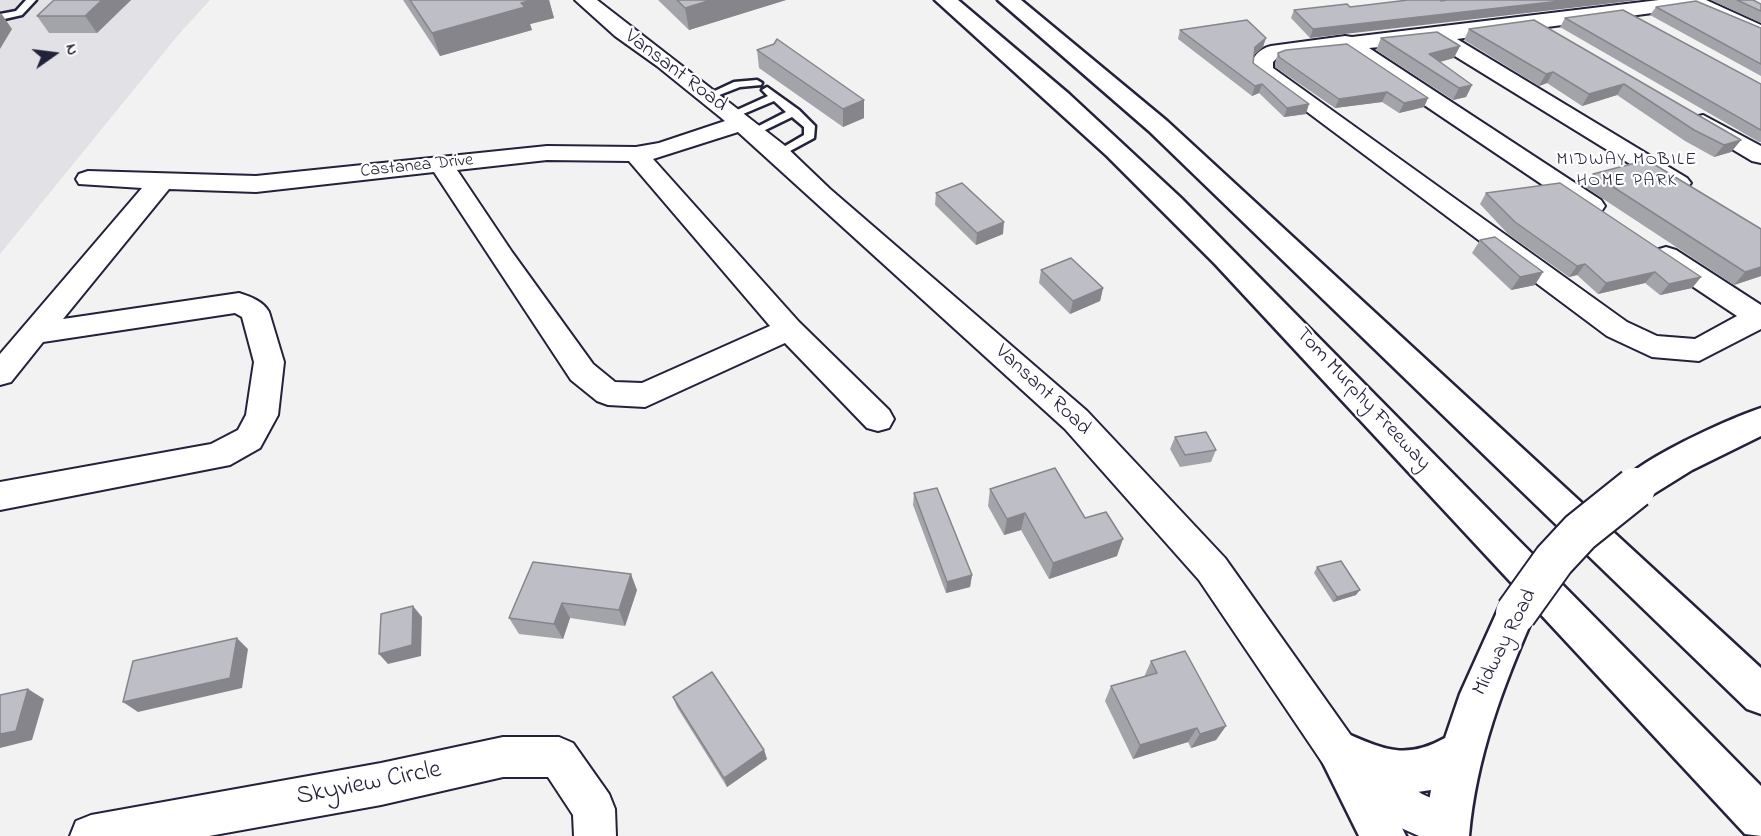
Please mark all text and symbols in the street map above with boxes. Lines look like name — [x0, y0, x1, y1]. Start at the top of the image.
north arrow — [24, 24, 84, 84]
street label: Vansant Road — [619, 25, 731, 119]
text: N — [59, 41, 84, 58]
street label: Castanea Drive — [360, 150, 474, 184]
district label: MIDWAY MOBILE HOME PARK — [1556, 150, 1698, 192]
street label: Tom Murphy Freeway — [1289, 323, 1435, 477]
street label: Vansant Road — [989, 340, 1095, 442]
street label: Midway Road — [1468, 586, 1544, 700]
street label: Skyview Circle — [294, 756, 444, 814]

